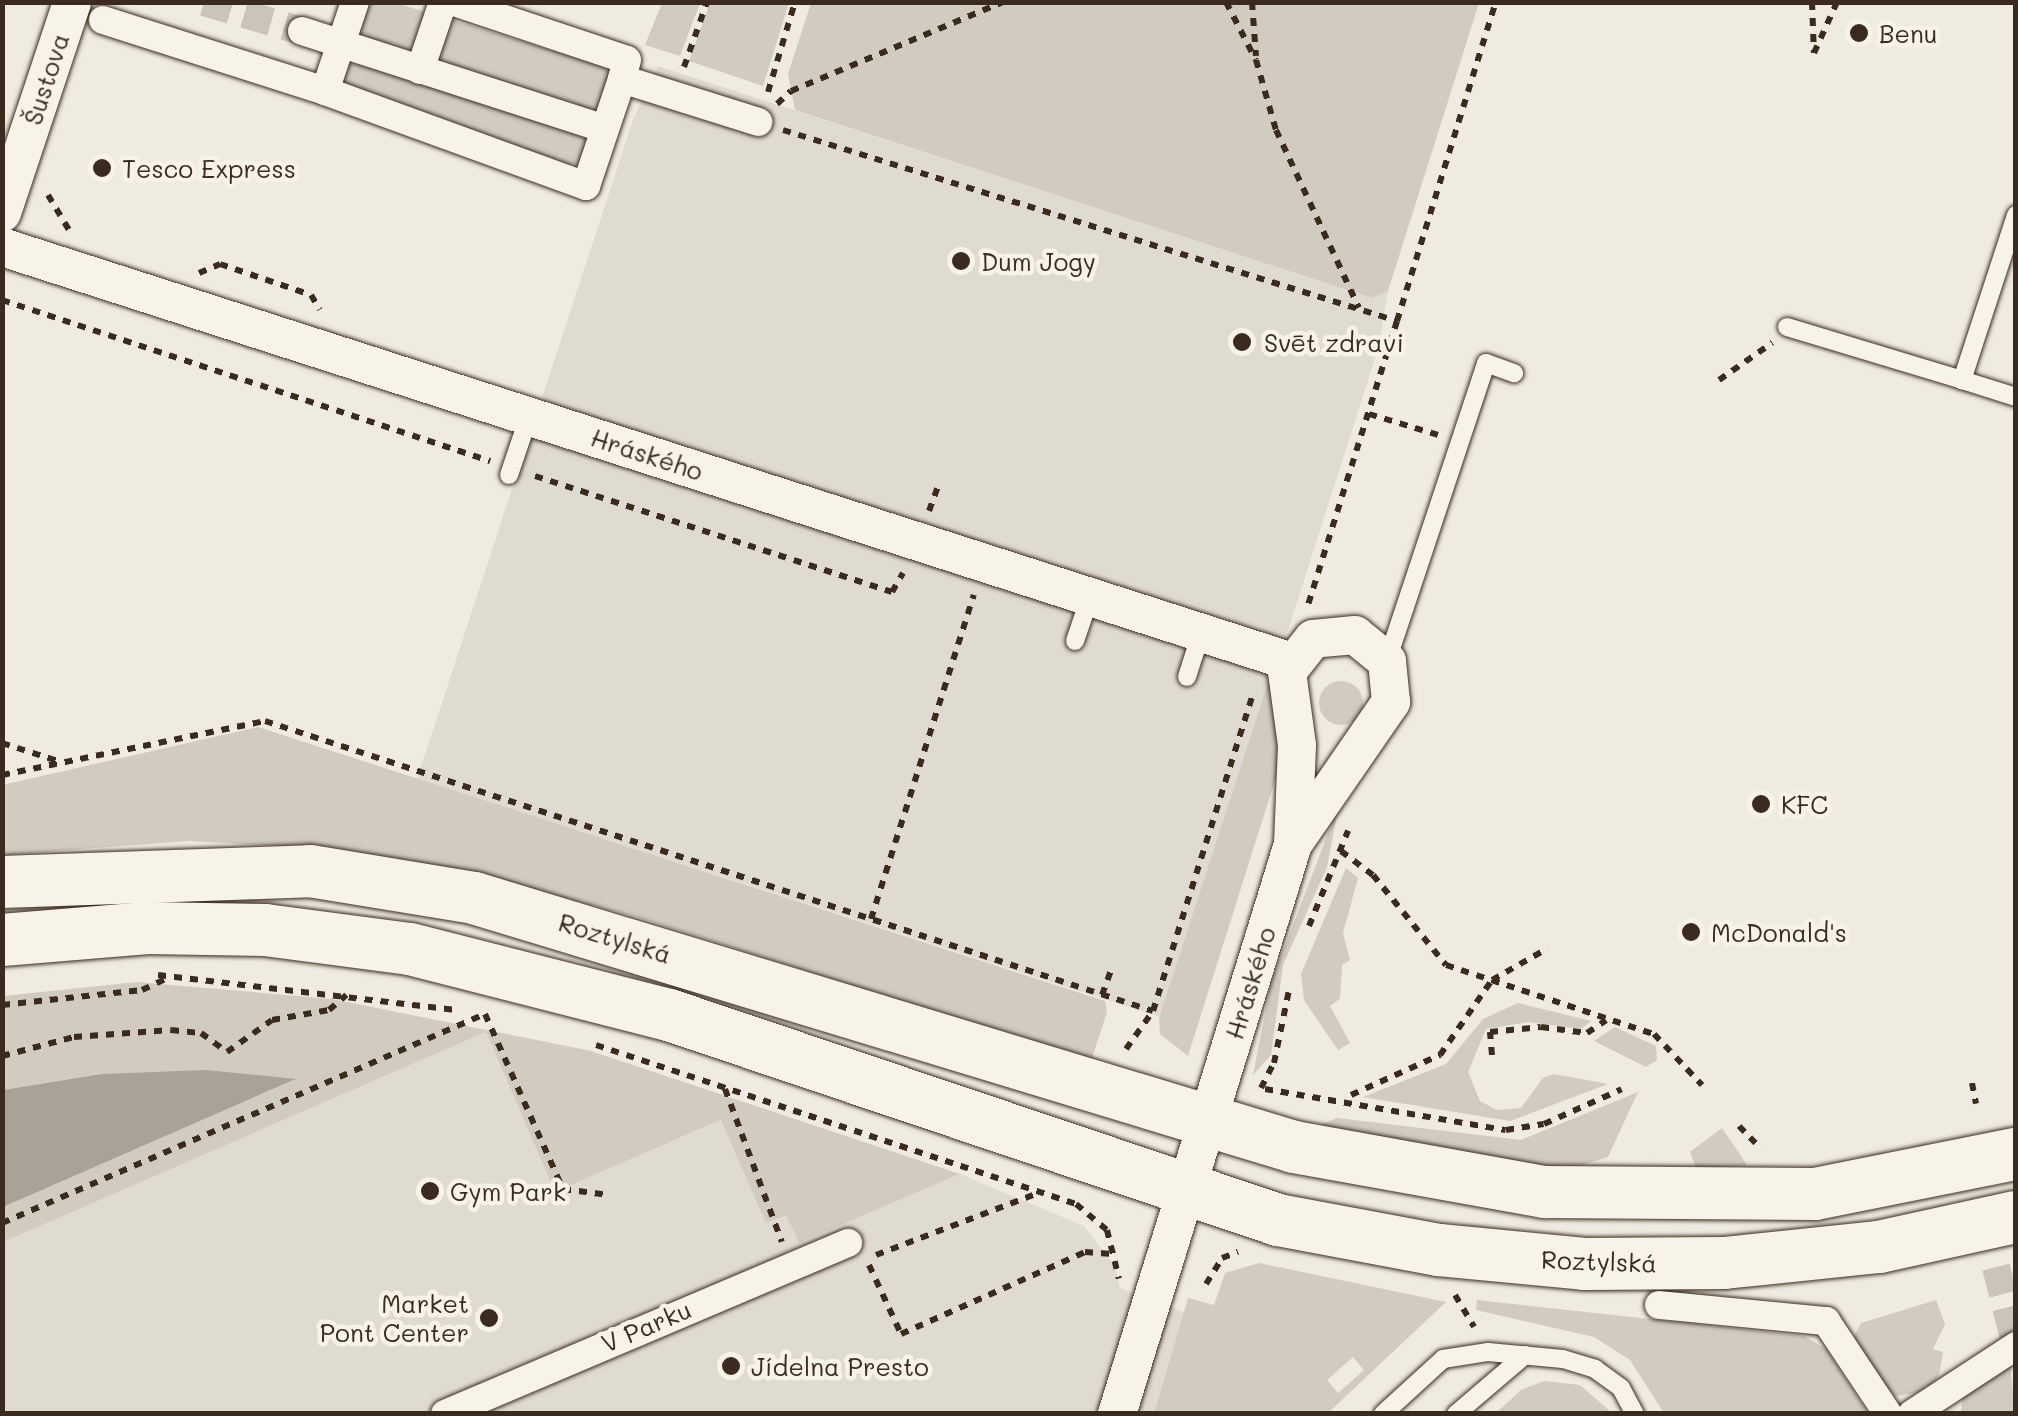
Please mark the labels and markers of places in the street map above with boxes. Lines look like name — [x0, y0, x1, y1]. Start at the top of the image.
place label: Benu — [1879, 18, 1938, 48]
marker: Benu — [1848, 22, 1870, 44]
place label: Tesco Express — [122, 153, 296, 183]
marker: Tesco Express — [91, 157, 113, 179]
place label: Dum Jogy — [981, 246, 1096, 276]
marker: Dum Jogy — [950, 250, 972, 272]
place label: Svēt zdravi — [1264, 327, 1404, 357]
marker: Svēt zdravi — [1229, 329, 1255, 355]
place label: KFC — [1781, 789, 1828, 819]
marker: KFC — [1750, 793, 1772, 815]
place label: McDonald's — [1711, 917, 1847, 947]
marker: McDonald's — [1680, 921, 1702, 943]
place label: Gym Park — [450, 1176, 566, 1206]
marker: Gym Park — [419, 1180, 441, 1202]
place label: Market Pont Center — [320, 1289, 469, 1348]
marker: Market Pont Center — [478, 1307, 500, 1329]
place label: Jídelna Presto — [751, 1351, 929, 1381]
marker: Jídelna Presto — [720, 1355, 742, 1377]

